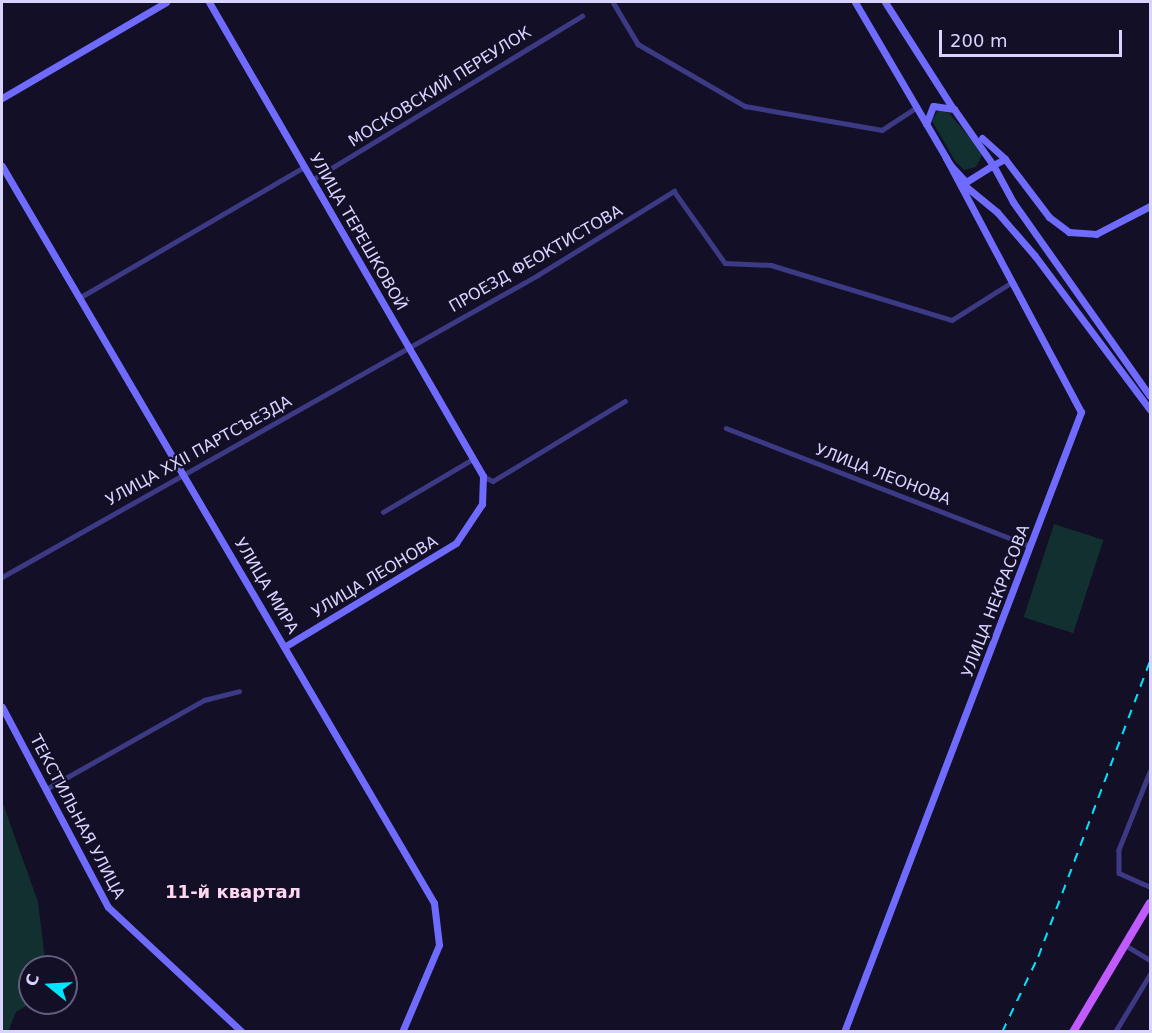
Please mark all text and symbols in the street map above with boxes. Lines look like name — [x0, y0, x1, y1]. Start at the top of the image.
scale bar — [942, 18, 1125, 56]
street label: МОСКОВСКИЙ ПЕРЕУЛОК — [345, 23, 535, 151]
text: 200 m — [950, 30, 1008, 51]
street label: УЛИЦА ТЕРЕШКОВОЙ — [305, 150, 411, 314]
street label: ПРОЕЗД ФЕОКТИСТОВА — [446, 201, 626, 317]
street label: УЛИЦА XXII ПАРТСЪЕЗДА — [103, 392, 295, 510]
street label: УЛИЦА ЛЕОНОВА — [813, 440, 953, 510]
street label: УЛИЦА НЕКРАСОВА — [958, 522, 1034, 680]
street label: УЛИЦА ЛЕОНОВА — [309, 532, 441, 622]
street label: УЛИЦА МИРА — [230, 535, 302, 637]
street label: ТЕКСТИЛЬНАЯ УЛИЦА — [25, 731, 129, 903]
district label: 11-й квартал — [165, 881, 301, 903]
north arrow — [18, 955, 78, 1015]
text: С — [21, 971, 43, 988]

